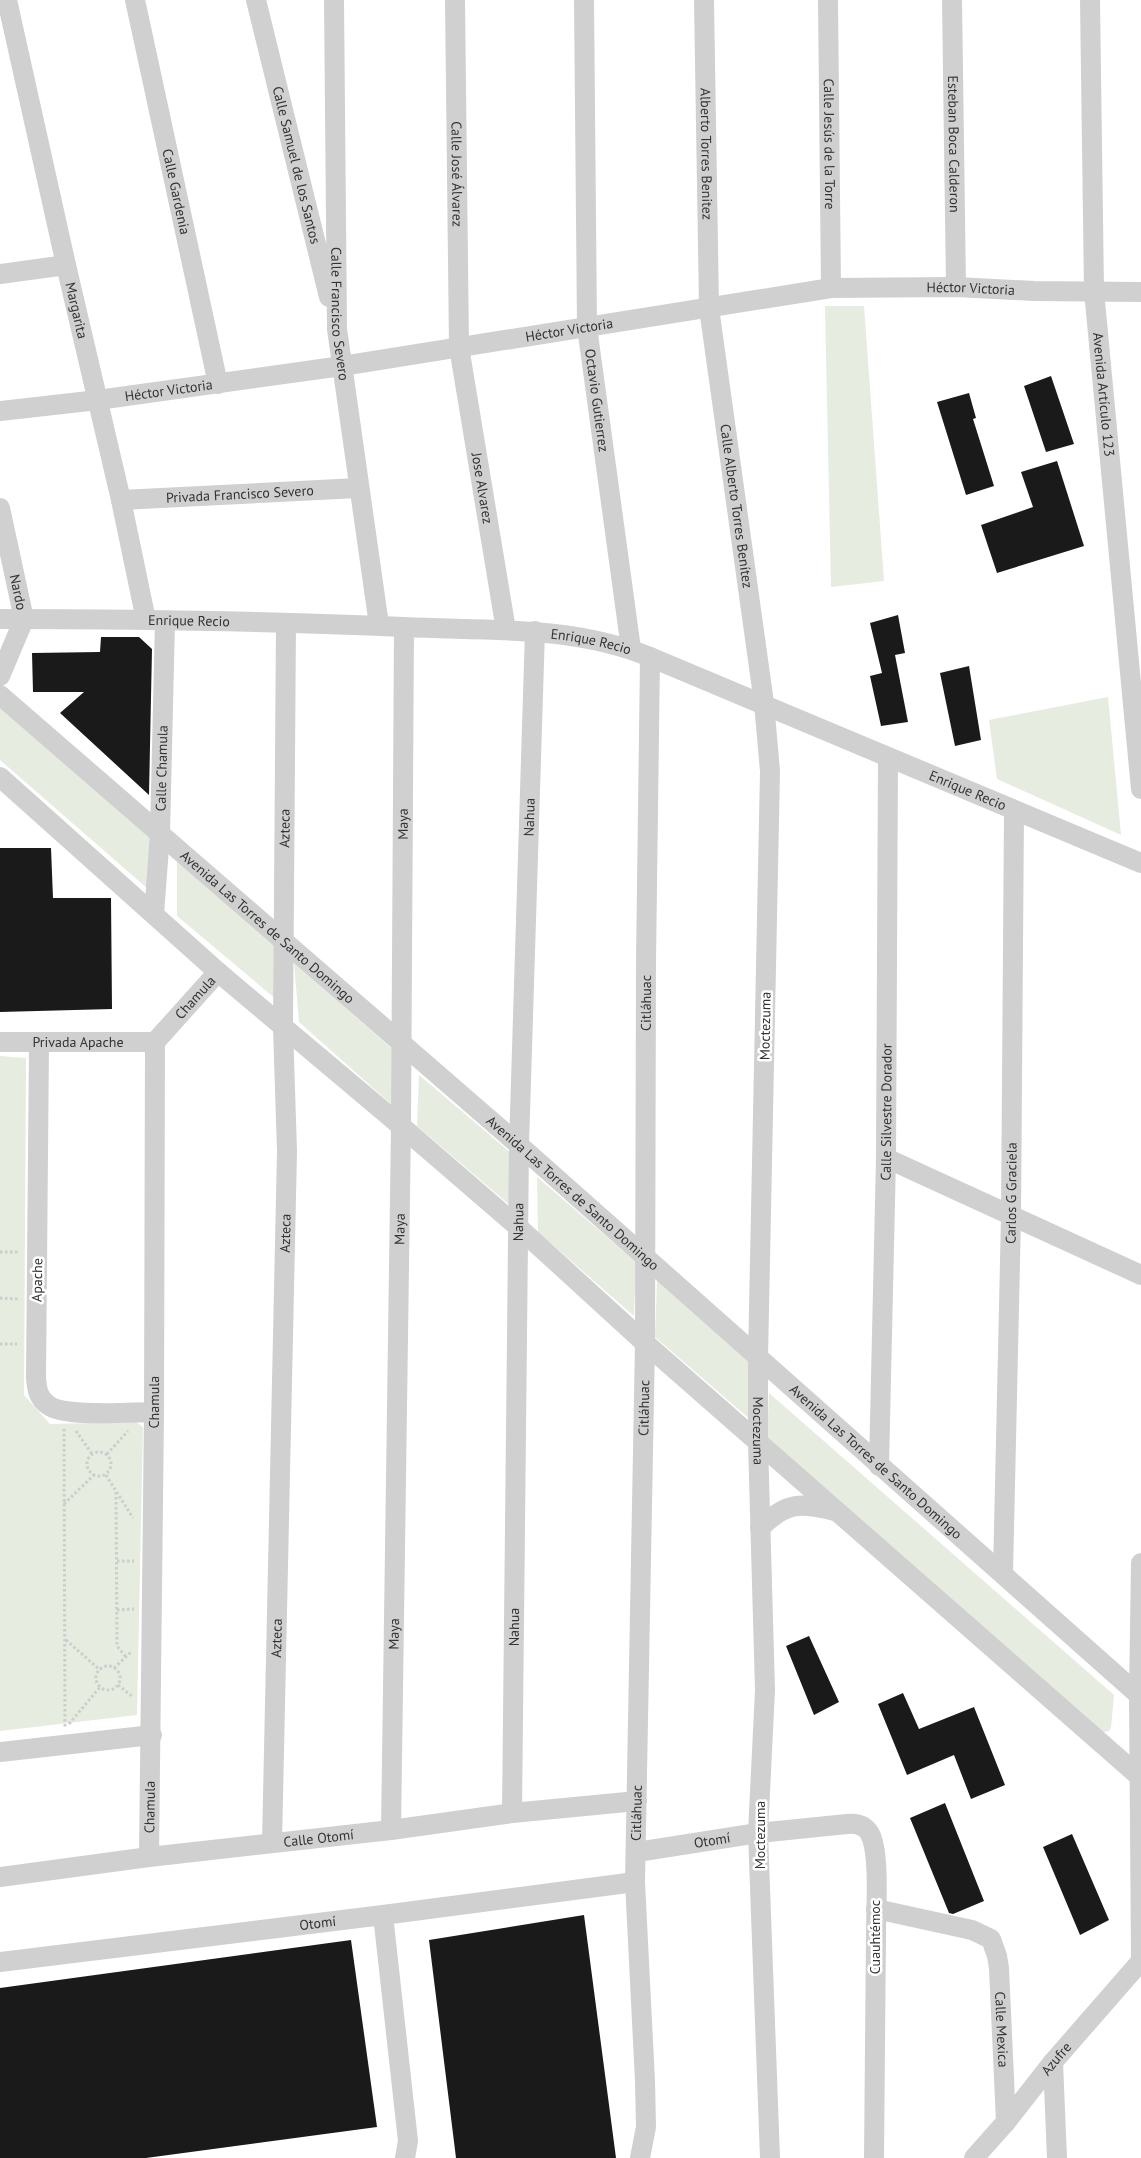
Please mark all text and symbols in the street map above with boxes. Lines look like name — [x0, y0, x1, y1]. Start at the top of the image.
street label: Esteban Boca Calderon — [944, 75, 964, 213]
street label: Calle Jesús de la Torre — [820, 78, 839, 210]
street label: Calle Samuel de los Santos — [269, 84, 325, 246]
street label: Alberto Torres Benitez — [696, 88, 717, 220]
street label: Calle José Álvarez — [447, 121, 467, 227]
street label: Calle Gardenia — [158, 147, 194, 236]
street label: Calle Francisco Severo — [327, 247, 353, 382]
street label: Héctor Victoria — [926, 278, 1016, 299]
street label: Margarita — [61, 280, 92, 340]
street label: Héctor Victoria — [524, 314, 614, 346]
street label: Avenida Artículo 123 — [1089, 332, 1119, 457]
street label: Octavio Gutierrez — [581, 348, 613, 453]
street label: Héctor Victoria — [124, 375, 214, 405]
street label: Calle Alberto Torres Benítez — [716, 423, 757, 589]
street label: Jose Alvarez — [467, 450, 497, 525]
street label: Privada Francisco Severo — [165, 481, 314, 507]
street label: Nardo — [6, 572, 31, 612]
street label: Enrique Recio — [148, 611, 230, 630]
street label: Enrique Recio — [550, 624, 634, 658]
street label: Calle Chamula — [152, 725, 172, 812]
street label: Enrique Recio — [927, 766, 1009, 814]
street label: Nahua — [520, 798, 539, 837]
street label: Maya — [394, 808, 412, 840]
street label: Azteca — [275, 809, 294, 848]
street label: Avenida Las Torres de Santo Domingo — [177, 846, 358, 1007]
street label: Chamula — [171, 972, 219, 1023]
street label: Citláhuac — [637, 975, 655, 1031]
street label: Moctezuma — [755, 992, 775, 1060]
street label: Privada Apache — [32, 1033, 124, 1051]
street label: Calle Silvestre Dorador — [876, 1043, 896, 1181]
street label: Avenida Las Torres de Santo Domingo — [483, 1112, 663, 1274]
street label: Carlos G Graciela — [1001, 1142, 1021, 1244]
street label: Nahua — [509, 1203, 527, 1241]
street label: Azteca — [276, 1213, 295, 1253]
street label: Maya — [390, 1213, 409, 1245]
street label: Apache — [28, 1258, 46, 1302]
street label: Chamula — [145, 1376, 163, 1428]
street label: Citláhuac — [634, 1380, 653, 1436]
street label: Avenida Las Torres de Santo Domingo — [786, 1380, 966, 1543]
street label: Moctezuma — [749, 1396, 768, 1465]
street label: Nahua — [505, 1608, 523, 1646]
street label: Azteca — [267, 1618, 286, 1658]
street label: Maya — [385, 1618, 403, 1650]
street label: Chamula — [140, 1781, 159, 1833]
street label: Citláhuac — [627, 1785, 646, 1841]
street label: Moctezuma — [751, 1801, 769, 1869]
street label: Calle Otomí — [283, 1825, 355, 1851]
street label: Otomí — [692, 1828, 732, 1852]
street label: Cuauhtémoc — [866, 1900, 884, 1974]
street label: Otomí — [298, 1912, 337, 1934]
street label: Calle Mexica — [991, 1991, 1013, 2068]
street label: Azufre — [1037, 2038, 1075, 2079]

